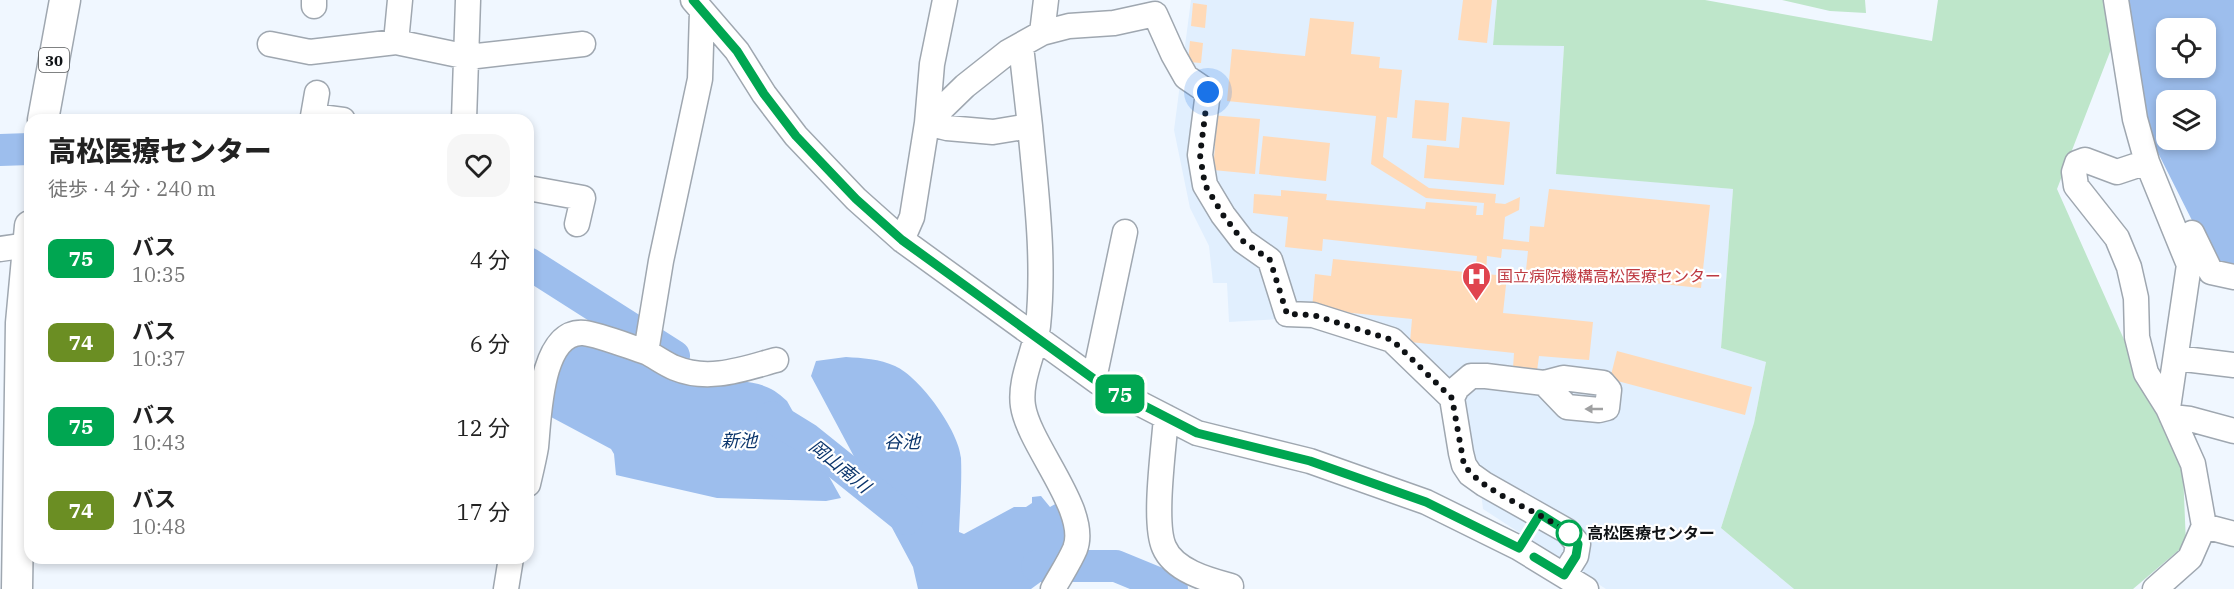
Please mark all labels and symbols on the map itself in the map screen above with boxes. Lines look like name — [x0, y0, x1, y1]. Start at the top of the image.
road number: 30 — [39, 48, 69, 72]
your location — [1193, 77, 1223, 107]
hospital icon: 国立病院機構高松医療センター — [1460, 260, 1492, 302]
place label: 国立病院機構高松医療センター — [1497, 266, 1721, 286]
line badge: 75 — [1093, 374, 1147, 414]
one-way arrow — [1584, 404, 1603, 414]
water label: 新池 — [721, 429, 759, 452]
water label: 谷池 — [884, 430, 922, 453]
water label: 岡山南川 — [805, 434, 877, 499]
marker: 高松医療センター — [1556, 520, 1582, 546]
place label: 高松医療センター — [1587, 523, 1715, 543]

